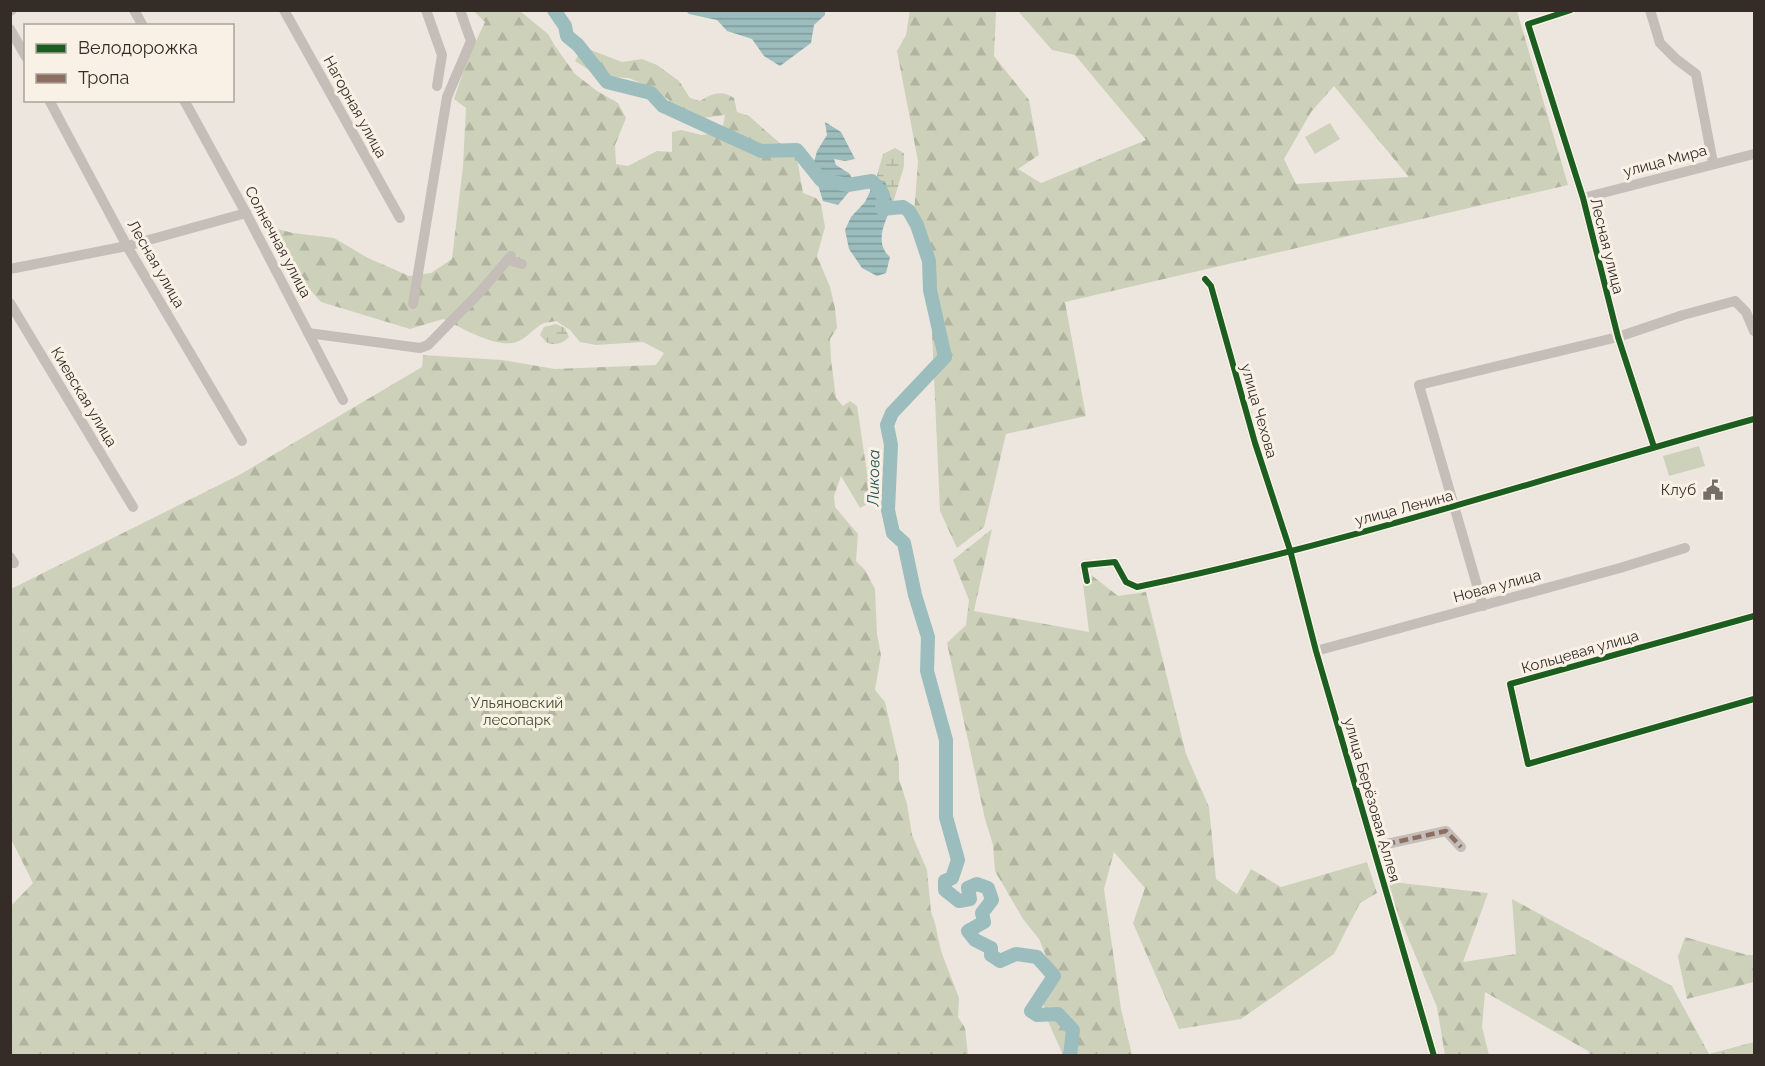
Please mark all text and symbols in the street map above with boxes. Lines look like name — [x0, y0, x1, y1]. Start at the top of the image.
legend — [24, 24, 234, 102]
text: Велодорожка — [78, 37, 198, 58]
street label: Нагорная улица — [320, 53, 390, 161]
text: Тропа — [78, 67, 129, 88]
street label: улица Мира — [1621, 141, 1709, 181]
street label: Солнечная улица — [241, 183, 315, 301]
street label: Лесная улица — [1586, 196, 1628, 296]
street label: Лесная улица — [124, 217, 188, 311]
street label: Киевская улица — [47, 344, 121, 450]
street label: улица Чехова — [1237, 362, 1281, 460]
water label: Ликова — [863, 449, 884, 508]
public building icon: Клуб — [1701, 478, 1725, 502]
place label: Клуб — [1661, 481, 1696, 499]
street label: улица Ленина — [1353, 486, 1455, 530]
street label: Новая улица — [1451, 566, 1543, 606]
street label: Кольцевая улица — [1519, 627, 1641, 677]
park label: Ульяновский лесопарк — [471, 694, 563, 729]
street label: улица Берёзовая Аллея — [1340, 716, 1404, 884]

